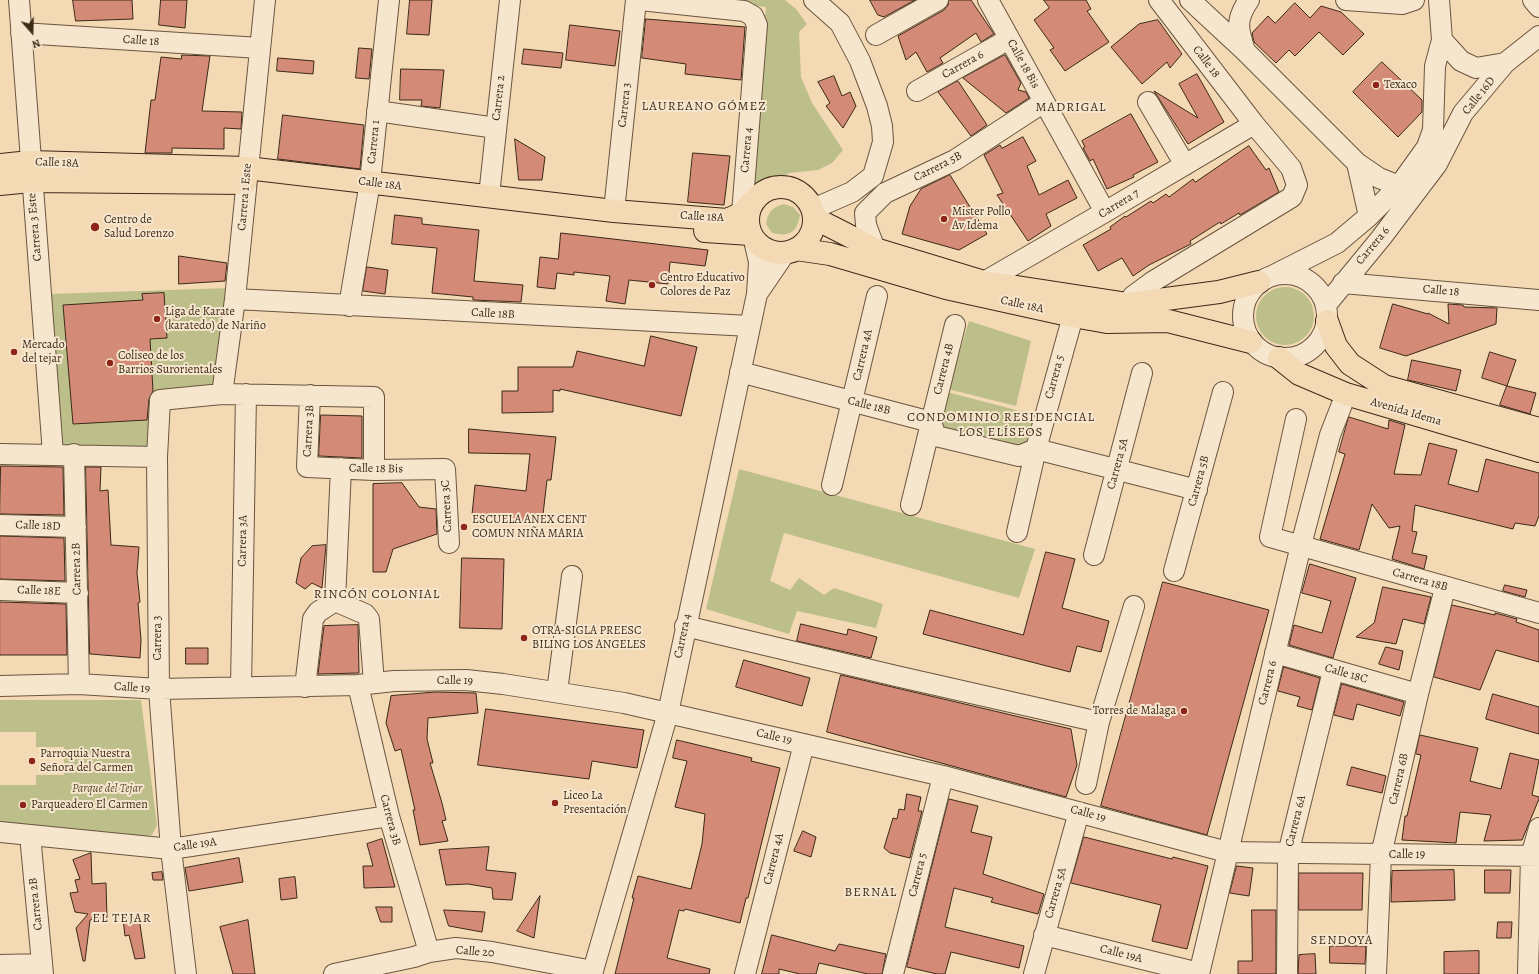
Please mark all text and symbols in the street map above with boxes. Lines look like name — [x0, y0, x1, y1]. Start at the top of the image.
north arrow — [12, 12, 52, 52]
street label: Calle 18 — [122, 33, 160, 49]
text: N — [30, 35, 43, 52]
street label: Calle 18 Bis — [1004, 37, 1042, 91]
street label: Calle 18 — [1189, 43, 1223, 81]
street label: Carrera 6 — [940, 48, 986, 82]
street label: Calle 16D — [1459, 74, 1499, 118]
street label: Carrera 2 — [489, 75, 509, 121]
place label: Texaco — [1384, 78, 1417, 92]
marker: Texaco — [1371, 80, 1381, 90]
street label: Carrera 3 — [615, 82, 635, 128]
district label: LAUREANO GÓMEZ — [641, 99, 767, 115]
district label: MADRIGAL — [1035, 100, 1107, 116]
street label: Carrera 1 — [365, 119, 383, 165]
street label: Carrera 4 — [738, 127, 756, 173]
street label: Carrera 5B — [911, 149, 965, 185]
street label: Calle 18A — [35, 155, 79, 171]
street label: Carrera 1 Este — [235, 163, 255, 231]
street label: Calle 18A — [357, 174, 403, 194]
street label: Carrera 7 — [1096, 186, 1142, 222]
street label: Carrera 3 Este — [25, 192, 45, 262]
place label: Mister Pollo Av Idema — [952, 205, 1010, 233]
street label: Calle 18A — [680, 209, 724, 225]
place label: Centro de Salud Lorenzo — [104, 213, 174, 241]
marker: Mister Pollo Av Idema — [939, 214, 949, 224]
marker: Centro de Salud Lorenzo — [89, 221, 101, 233]
street label: Carrera 6 — [1353, 224, 1393, 268]
place label: Centro Educativo Colores de Paz — [660, 271, 745, 299]
marker: Centro Educativo Colores de Paz — [647, 280, 657, 290]
street label: Calle 18 — [1422, 282, 1460, 300]
street label: Calle 18A — [999, 293, 1045, 317]
place label: Liga de Karate (karatedo) de Nariño — [165, 305, 266, 333]
street label: Calle 18B — [471, 306, 515, 322]
marker: Liga de Karate (karatedo) de Nariño — [152, 314, 162, 324]
street label: Carrera 4A — [850, 328, 876, 382]
place label: Mercado del tejar — [22, 338, 65, 366]
street label: Carrera 4B — [931, 342, 957, 396]
marker: Mercado del tejar — [9, 347, 19, 357]
place label: Coliseo de los Barrios Surorientales — [118, 349, 222, 377]
street label: Carrera 5 — [1042, 353, 1068, 401]
marker: Coliseo de los Barrios Surorientales — [105, 358, 115, 368]
street label: Calle 18B — [846, 394, 892, 418]
street label: Avenida Idema — [1369, 395, 1443, 429]
street label: Carrera 3B — [300, 405, 318, 457]
district label: CONDOMINIO RESIDENCIAL LOS ELÍSEOS — [907, 410, 1095, 441]
street label: Carrera 5A — [1104, 437, 1132, 491]
street label: Carrera 5B — [1185, 454, 1213, 508]
street label: Calle 18 Bis — [349, 461, 403, 477]
street label: Carrera 3C — [438, 479, 456, 533]
place label: ESCUELA ANEX CENT COMUN NIÑA MARIA — [472, 513, 587, 541]
street label: Carrera 3A — [235, 515, 251, 567]
street label: Calle 18D — [15, 518, 61, 534]
marker: ESCUELA ANEX CENT COMUN NIÑA MARIA — [459, 522, 469, 532]
street label: Carrera 2B — [69, 542, 85, 596]
street label: Carrera 18B — [1391, 565, 1449, 595]
street label: Calle 18E — [17, 583, 61, 599]
district label: RINCÓN COLONIAL — [314, 587, 440, 603]
street label: Carrera 4 — [671, 612, 695, 660]
street label: Carrera 3 — [151, 616, 165, 660]
place label: OTRA-SIGLA PREESC BILING LOS ANGELES — [532, 624, 646, 652]
marker: OTRA-SIGLA PREESC BILING LOS ANGELES — [519, 633, 529, 643]
street label: Carrera 6 — [1256, 659, 1280, 707]
street label: Calle 18C — [1323, 661, 1369, 687]
street label: Calle 19 — [437, 673, 473, 689]
street label: Calle 19 — [113, 680, 151, 696]
place label: Torres de Malaga — [1093, 704, 1176, 718]
marker: Torres de Malaga — [1179, 706, 1189, 716]
street label: Calle 19 — [755, 726, 793, 748]
place label: Parroquia Nuestra Señora del Carmen — [40, 747, 133, 775]
street label: Carrera 6B — [1386, 752, 1412, 806]
marker: Parroquia Nuestra Señora del Carmen — [27, 756, 37, 766]
park label: Parque del Tejar — [72, 782, 142, 796]
place label: Liceo La Presentación — [563, 789, 627, 817]
street label: Carrera 3B — [376, 793, 404, 847]
street label: Carrera 6A — [1283, 794, 1309, 848]
place label: Parqueadero El Carmen — [31, 798, 148, 812]
marker: Liceo La Presentación — [550, 798, 560, 808]
marker: Parqueadero El Carmen — [18, 800, 28, 810]
street label: Calle 19 — [1069, 802, 1107, 826]
street label: Carrera 4A — [761, 832, 787, 886]
street label: Calle 19A — [173, 835, 217, 855]
street label: Calle 19 — [1389, 848, 1425, 862]
street label: Carrera 5 — [906, 851, 930, 899]
street label: Carrera 5A — [1042, 866, 1070, 920]
street label: Carrera 2B — [26, 877, 46, 931]
district label: BERNAL — [845, 885, 897, 901]
district label: EL TEJAR — [92, 911, 152, 927]
district label: SENDOYA — [1311, 933, 1373, 949]
street label: Calle 19A — [1098, 942, 1144, 966]
street label: Calle 20 — [455, 943, 495, 961]

